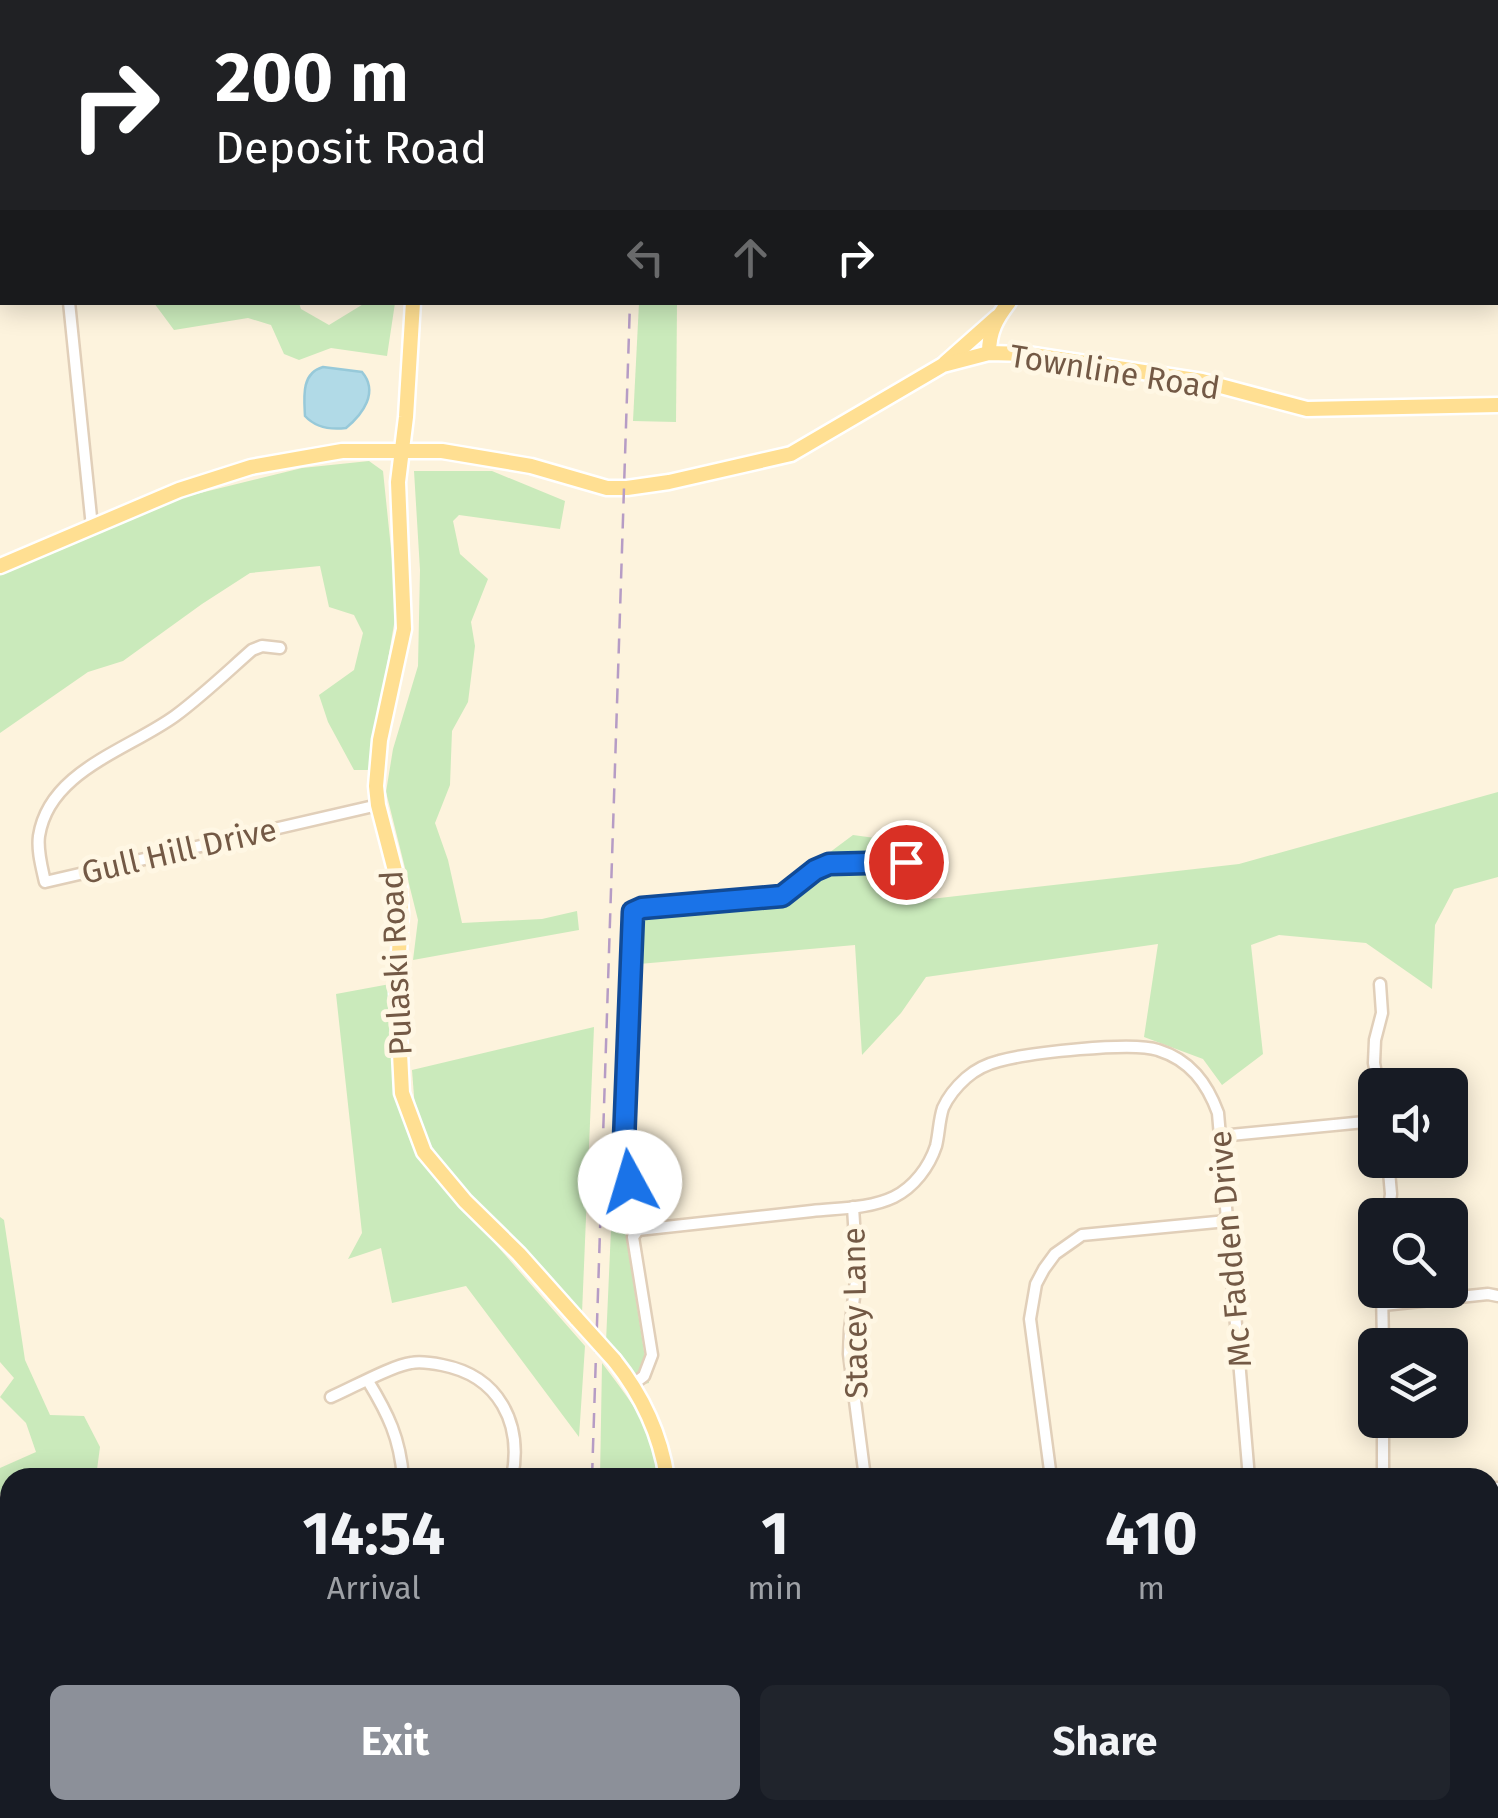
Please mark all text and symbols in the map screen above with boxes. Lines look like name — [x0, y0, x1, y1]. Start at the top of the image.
text: 200 m — [215, 36, 409, 120]
icon: right — [50, 40, 180, 170]
text: Deposit Road — [215, 121, 487, 175]
icon: left — [618, 230, 673, 285]
icon: ahead — [723, 230, 778, 285]
icon: right — [828, 230, 883, 285]
street label: Townline Road — [1007, 337, 1223, 407]
street label: Gull Hill Drive — [78, 810, 280, 892]
pin — [864, 820, 949, 905]
icon: arrive — [879, 835, 934, 890]
street label: Pulaski Road — [372, 869, 420, 1057]
map controls — [1358, 1068, 1468, 1438]
button: sound — [1358, 1068, 1468, 1178]
street label: Mc Fadden Drive — [1201, 1129, 1259, 1369]
position arrow — [578, 1130, 682, 1234]
button: search — [1358, 1198, 1468, 1308]
street label: Stacey Lane — [835, 1227, 875, 1399]
button: layers — [1358, 1328, 1468, 1438]
text: 14:54 — [302, 1498, 445, 1570]
text: 1 — [761, 1498, 789, 1570]
text: 410 — [1105, 1498, 1198, 1570]
text: Arrival — [327, 1569, 421, 1607]
text: min — [747, 1569, 803, 1607]
text: m — [1138, 1569, 1165, 1607]
button: Exit — [50, 1685, 740, 1800]
button: Share — [760, 1685, 1450, 1800]

